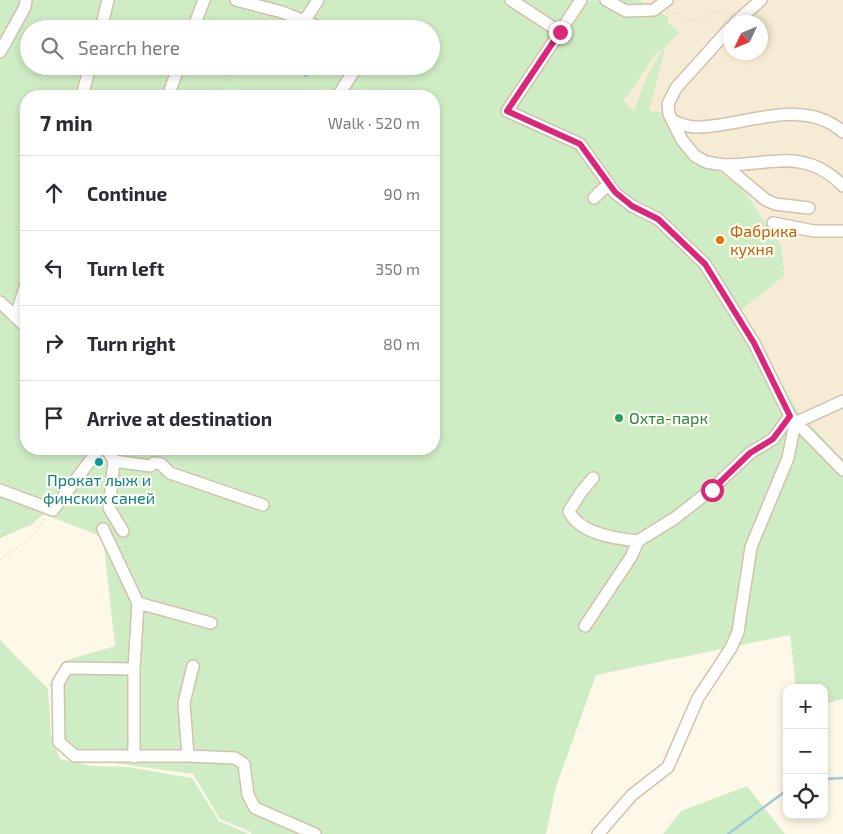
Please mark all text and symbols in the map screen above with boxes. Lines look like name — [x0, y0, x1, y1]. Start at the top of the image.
north arrow — [723, 15, 768, 60]
search box — [20, 20, 440, 75]
route end — [549, 21, 572, 44]
icon: search — [38, 34, 66, 62]
text: Search here — [78, 36, 180, 59]
text: 7 min — [40, 110, 93, 135]
text: Walk · 520 m — [328, 113, 420, 132]
icon: ahead — [40, 179, 68, 207]
text: Continue — [87, 182, 167, 205]
text: 90 m — [384, 184, 420, 203]
place label: Фабрика кухня — [730, 221, 797, 259]
marker: Фабрика кухня — [714, 234, 726, 246]
icon: left — [40, 254, 68, 282]
text: Turn left — [87, 257, 164, 280]
text: 350 m — [375, 259, 420, 278]
icon: right — [40, 329, 68, 357]
text: Turn right — [87, 332, 175, 355]
text: 80 m — [383, 334, 420, 353]
icon: arrive — [40, 404, 68, 432]
text: Arrive at destination — [87, 407, 272, 430]
place label: Охта-парк — [629, 408, 708, 427]
marker: Охта-парк — [613, 412, 625, 424]
marker: Прокат лыж и финских саней — [93, 456, 105, 468]
place label: Прокат лыж и финских саней — [43, 470, 155, 507]
route start — [701, 479, 724, 502]
map controls — [783, 684, 828, 819]
button: + — [783, 684, 828, 729]
button: − — [783, 729, 828, 774]
button: locate — [783, 774, 828, 819]

